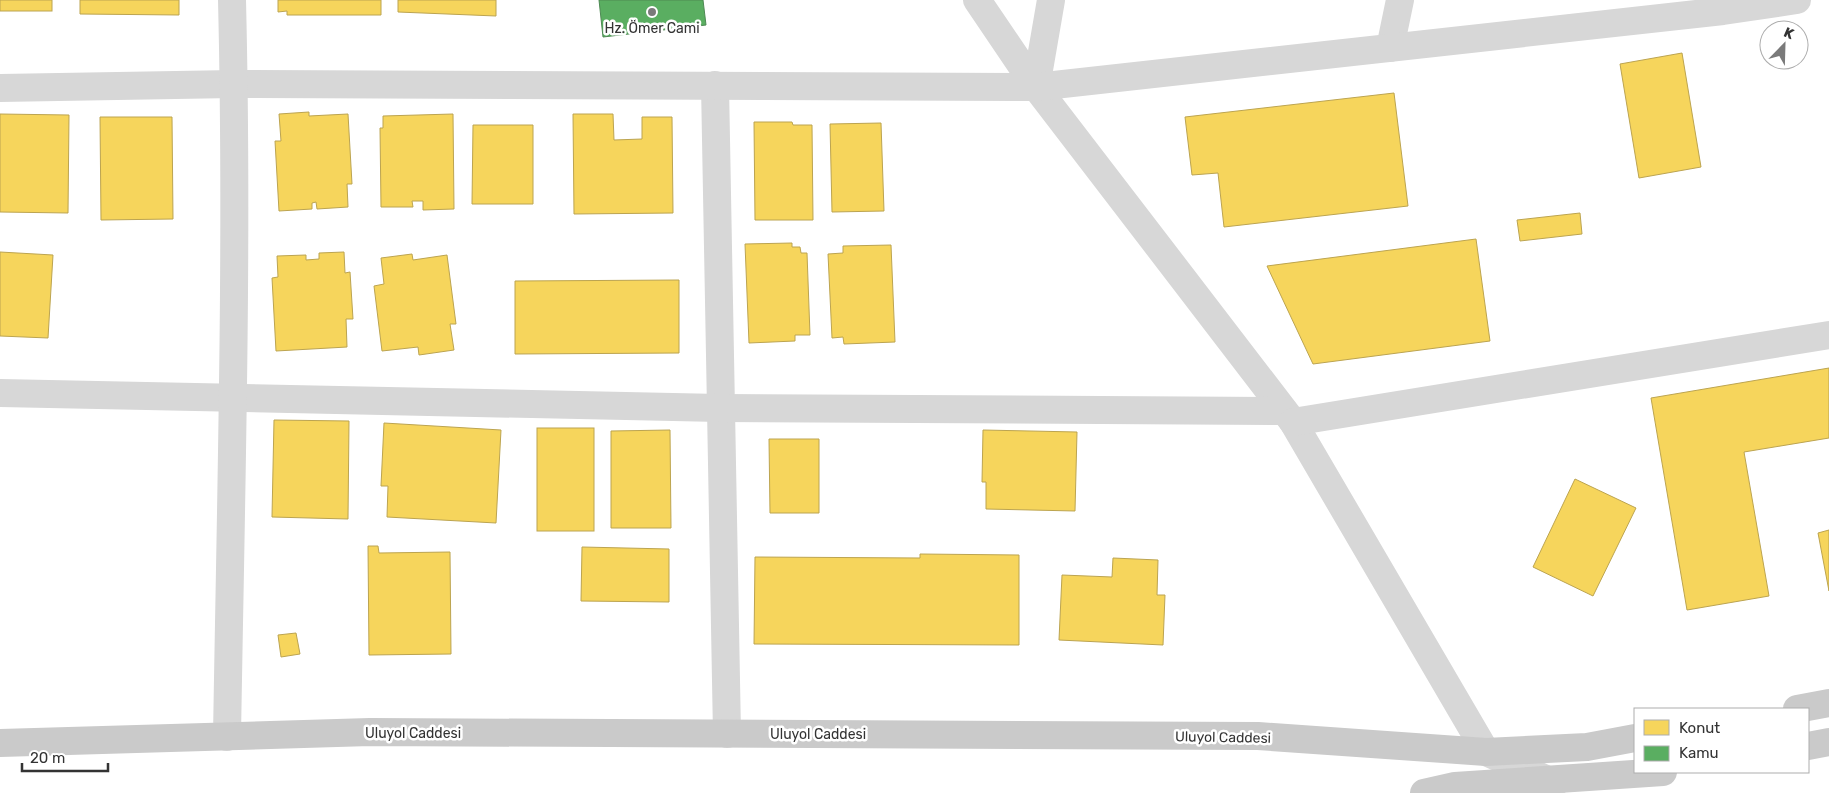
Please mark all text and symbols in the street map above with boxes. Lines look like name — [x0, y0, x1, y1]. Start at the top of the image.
marker: Hz. Ömer Cami — [646, 6, 658, 18]
place label: Hz. Ömer Cami — [604, 20, 700, 37]
north arrow — [1759, 20, 1809, 70]
text: K — [1781, 24, 1797, 43]
legend — [1634, 708, 1809, 773]
text: Konut — [1679, 719, 1720, 737]
street label: Uluyol Caddesi — [365, 725, 461, 742]
street label: Uluyol Caddesi — [770, 726, 866, 743]
street label: Uluyol Caddesi — [1175, 728, 1271, 747]
scale bar — [22, 740, 109, 772]
text: Kamu — [1679, 744, 1719, 762]
text: 20 m — [30, 749, 65, 767]

